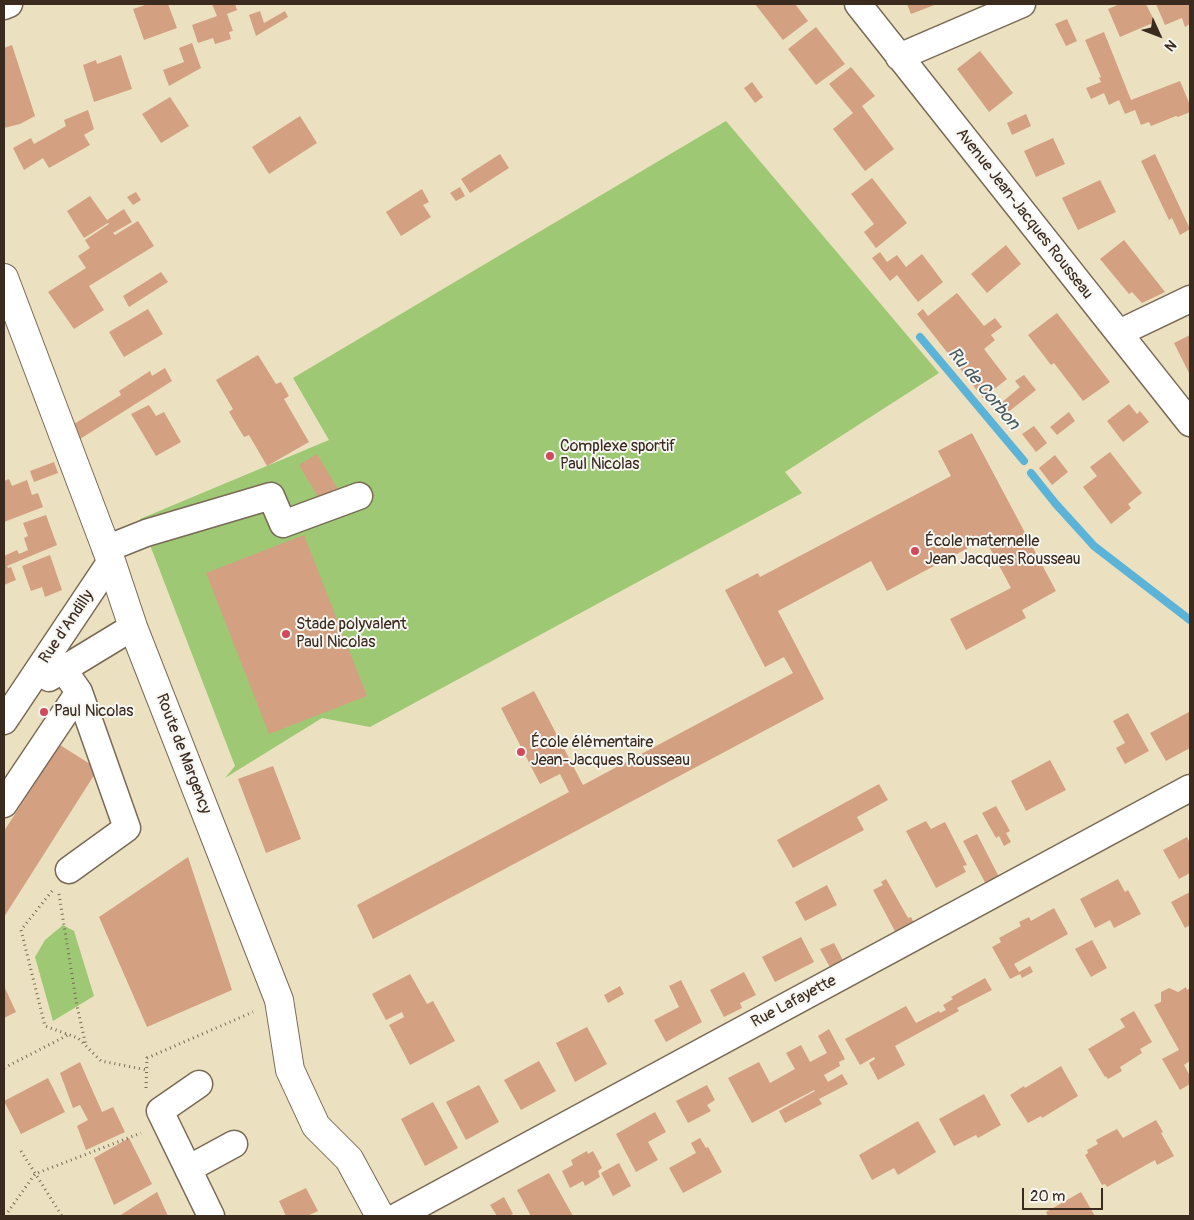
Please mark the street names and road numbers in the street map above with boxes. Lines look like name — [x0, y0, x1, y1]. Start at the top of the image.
street label: Avenue Jean-Jacques Rousseau — [951, 125, 1097, 303]
street label: Rue d'Andilly — [35, 587, 99, 667]
street label: Route de Margency — [151, 691, 215, 817]
street label: Rue Lafayette — [748, 972, 840, 1032]

